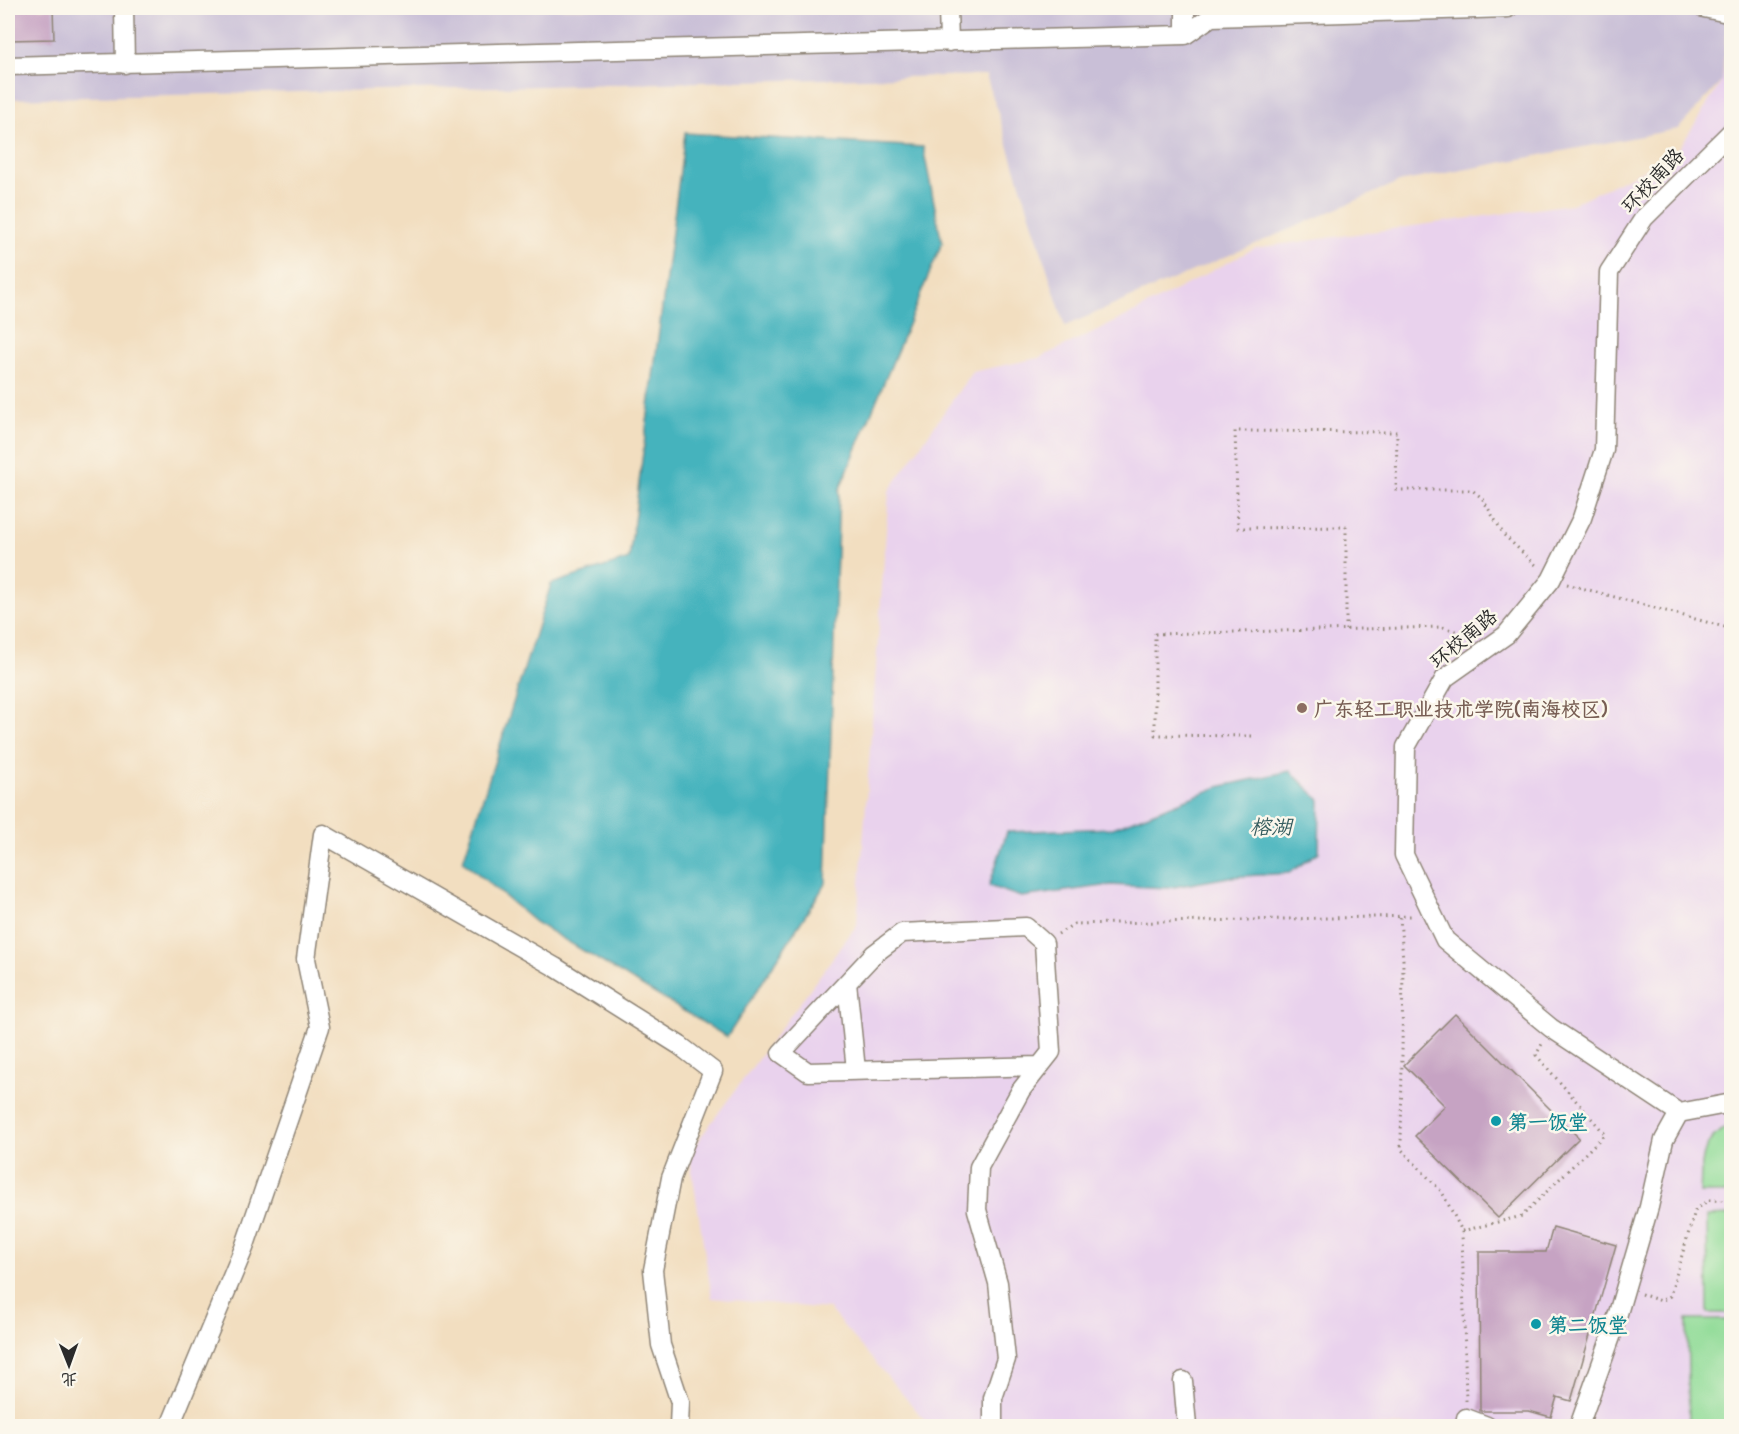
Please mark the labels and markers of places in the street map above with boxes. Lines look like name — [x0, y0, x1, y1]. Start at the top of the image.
place label: 广东轻工职业技术学院(南海校区) — [1314, 695, 1608, 722]
marker: 广东轻工职业技术学院(南海校区) — [1295, 701, 1309, 715]
place label: 第一饭堂 — [1508, 1108, 1588, 1135]
marker: 第一饭堂 — [1489, 1114, 1503, 1128]
place label: 第二饭堂 — [1548, 1311, 1628, 1338]
marker: 第二饭堂 — [1529, 1317, 1543, 1331]

